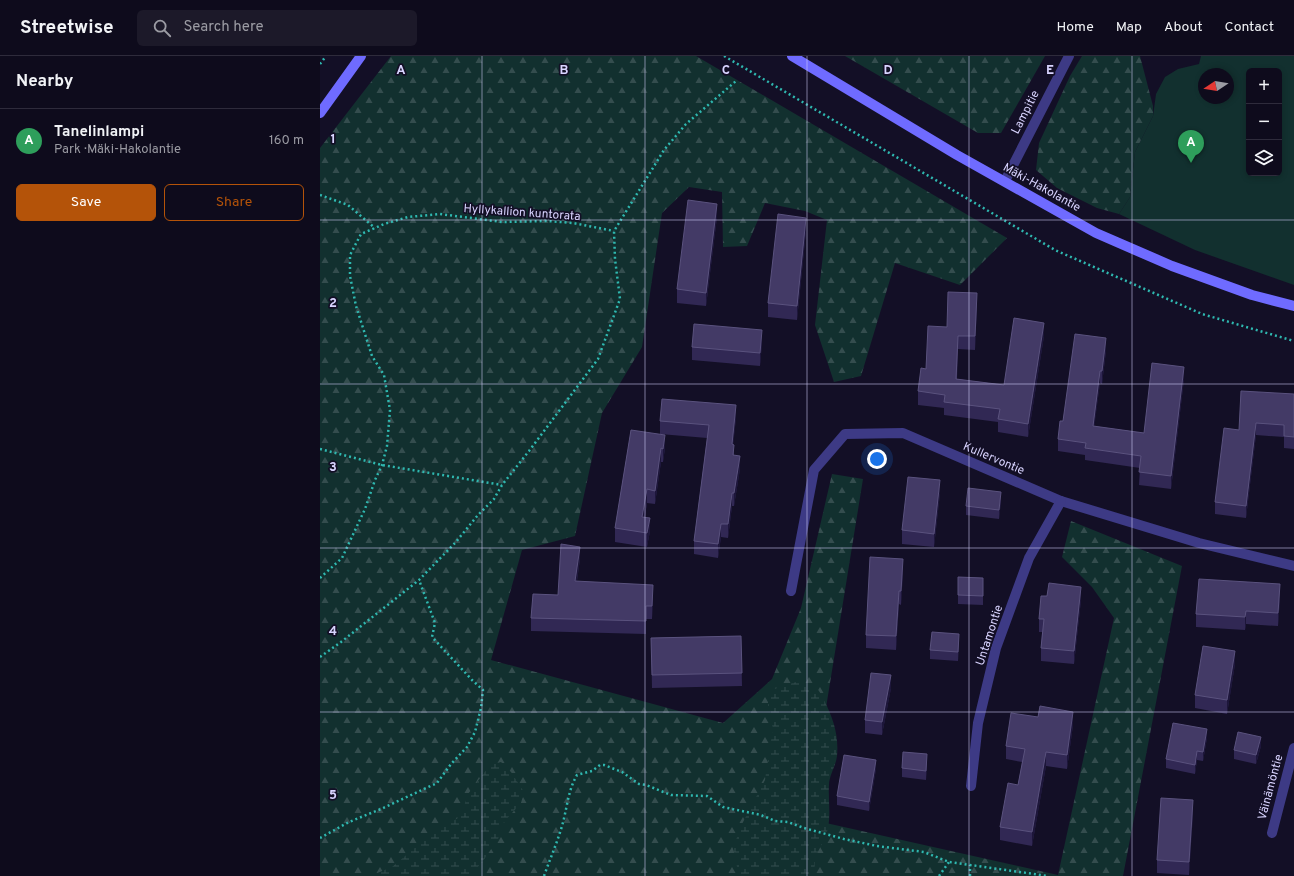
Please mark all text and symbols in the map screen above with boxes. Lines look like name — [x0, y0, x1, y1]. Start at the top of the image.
search box — [137, 10, 417, 46]
text: Streetwise — [20, 16, 113, 40]
icon: search — [151, 17, 173, 39]
text: Search here — [183, 18, 264, 37]
text: Home — [1057, 19, 1094, 36]
text: Map — [1116, 19, 1142, 36]
text: About — [1164, 19, 1203, 36]
text: Contact — [1225, 19, 1274, 36]
text: A — [396, 63, 406, 79]
text: B — [560, 63, 569, 79]
text: C — [722, 63, 730, 79]
text: D — [883, 63, 893, 79]
text: E — [1046, 63, 1054, 79]
north arrow — [1198, 68, 1234, 104]
map controls — [1246, 68, 1282, 176]
button: + — [1246, 68, 1282, 104]
text: Nearby — [16, 71, 73, 93]
street label: Lampitie — [1008, 88, 1044, 137]
button: − — [1246, 104, 1282, 140]
text: Tanelinlampi — [54, 123, 144, 142]
pin: A — [1178, 130, 1204, 163]
text: 1 — [330, 132, 336, 148]
text: A — [24, 133, 34, 149]
text: 160 m — [269, 133, 304, 149]
button: layers — [1246, 140, 1282, 176]
text: Park · Mäki-Hakolantie — [54, 142, 181, 158]
street label: Mäki-Hakolantie — [1000, 160, 1083, 216]
button: Save — [16, 184, 156, 221]
button: Share — [164, 184, 304, 221]
street label: Hyllykallion kuntorata — [463, 201, 581, 225]
text: 2 — [329, 296, 337, 312]
street label: Kullervontie — [960, 439, 1027, 479]
your location — [867, 449, 887, 469]
text: 3 — [329, 460, 337, 476]
street label: Untamontie — [973, 603, 1007, 668]
text: 4 — [329, 624, 337, 640]
street label: Väinämöntie — [1255, 753, 1287, 822]
text: 5 — [329, 788, 337, 804]

